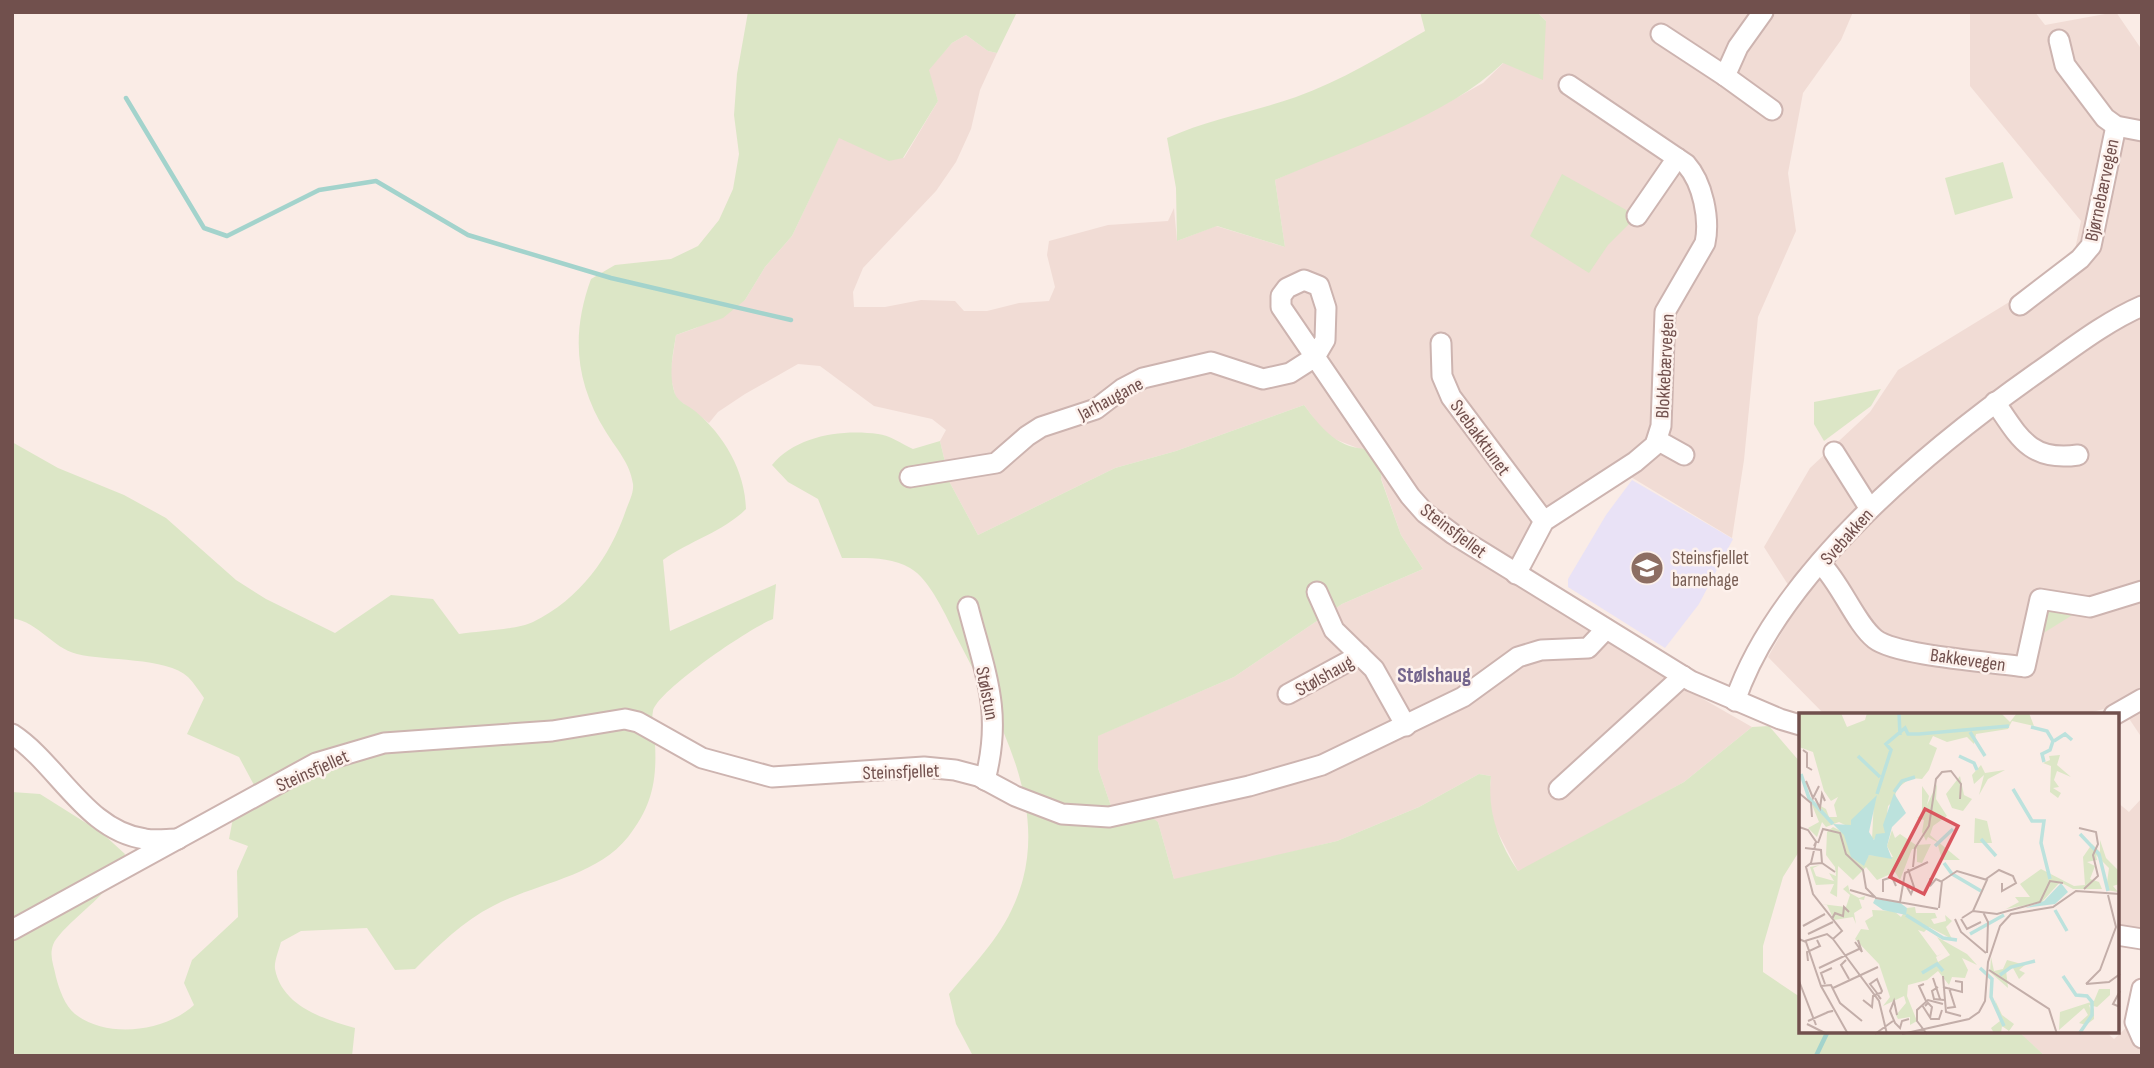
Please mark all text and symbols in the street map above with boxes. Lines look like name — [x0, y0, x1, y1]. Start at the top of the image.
street label: Bjørnebærvegen — [2080, 137, 2125, 244]
street label: Blokkebærvegen — [1651, 313, 1680, 419]
street label: Jarhaugane — [1073, 373, 1147, 426]
street label: Svebakktunet — [1445, 396, 1515, 480]
street label: Steinsfjellet — [1415, 499, 1491, 564]
street label: Svebakken — [1816, 504, 1878, 570]
place label: Steinsfjellet barnehage — [1672, 547, 1749, 592]
school or university icon: Steinsfjellet barnehage — [1628, 549, 1666, 587]
street label: Bakkevegen — [1929, 644, 2007, 677]
street label: Stølshaug — [1292, 651, 1358, 702]
district label: Stølshaug — [1397, 663, 1471, 688]
street label: Stølstun — [970, 665, 1003, 722]
inset map — [1799, 713, 2119, 1033]
street label: Steinsfjellet — [273, 745, 353, 798]
street label: Steinsfjellet — [862, 760, 940, 785]

